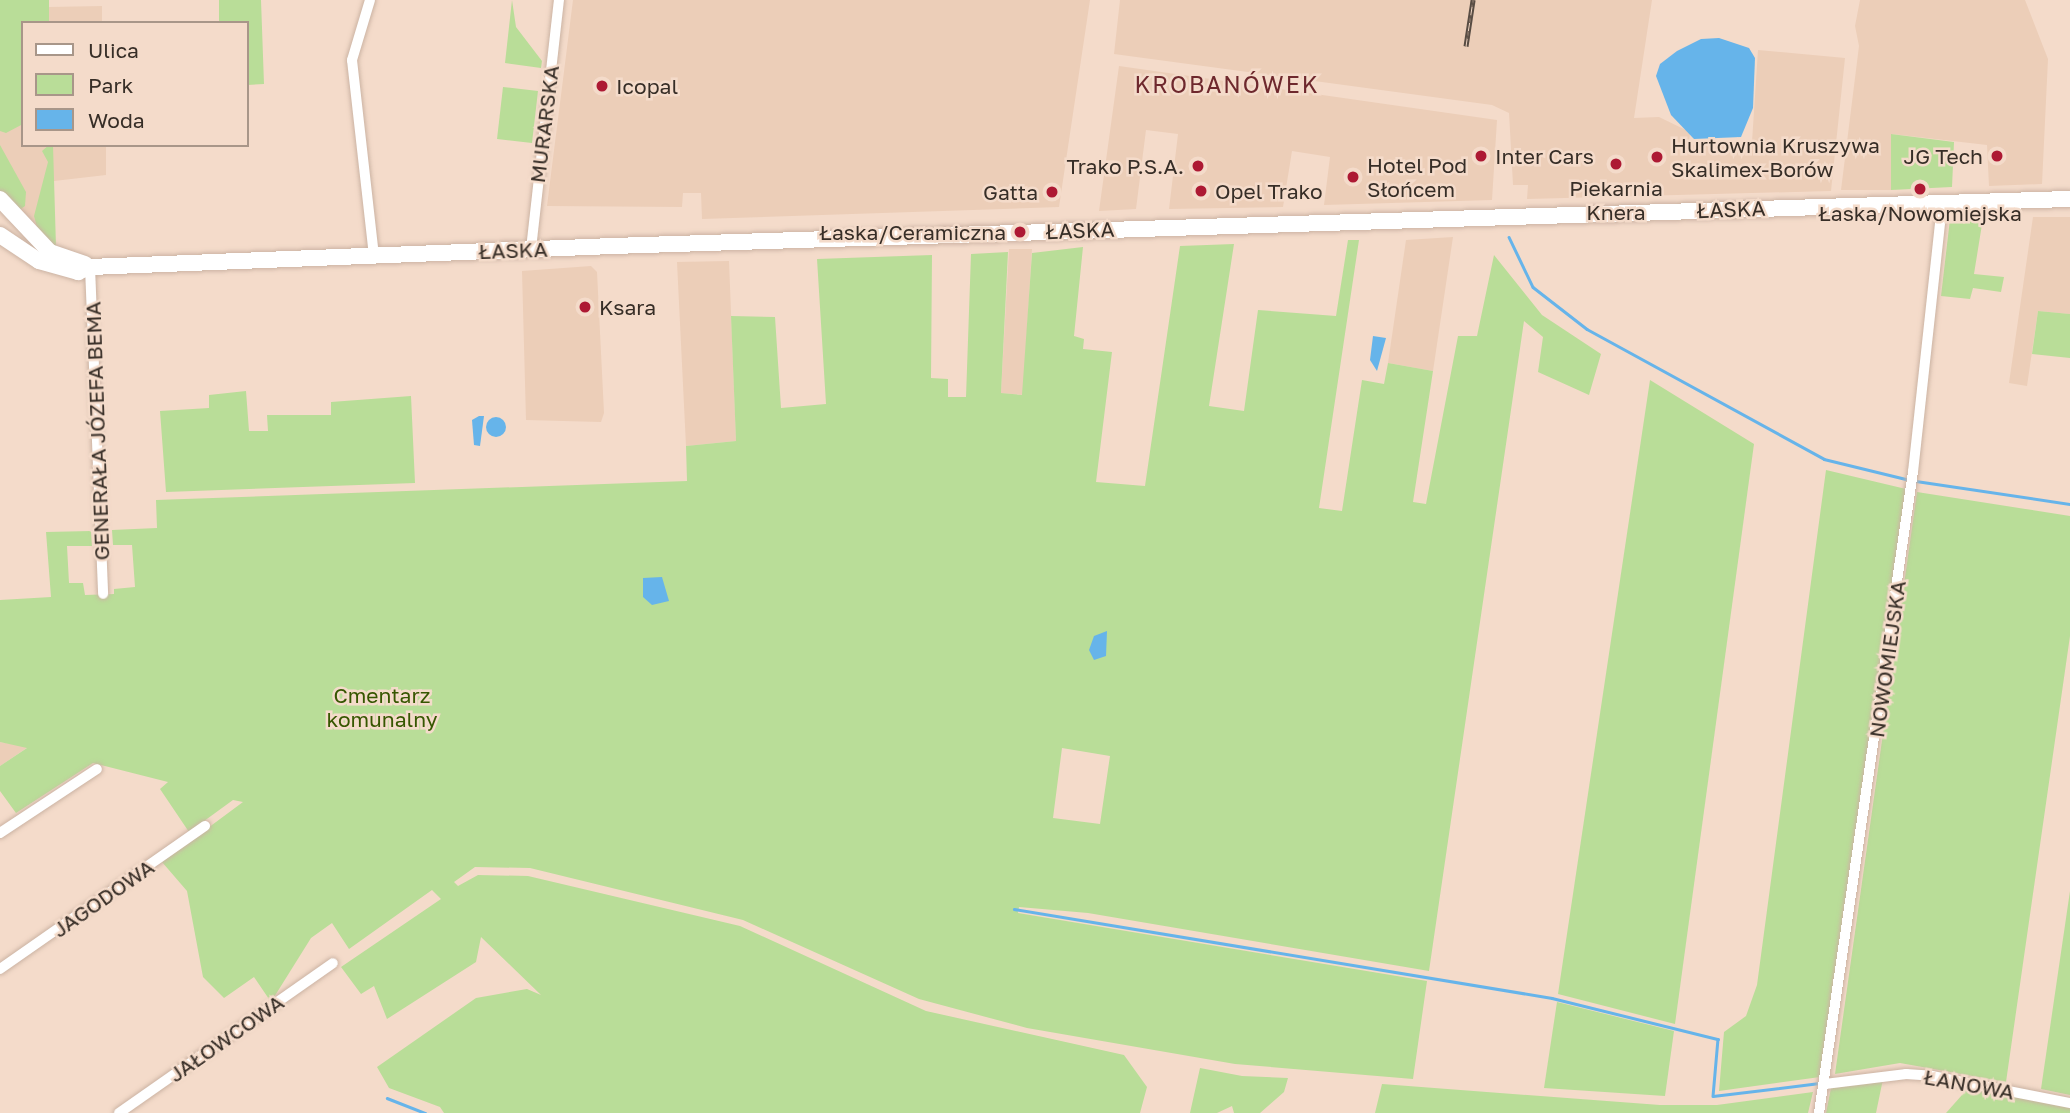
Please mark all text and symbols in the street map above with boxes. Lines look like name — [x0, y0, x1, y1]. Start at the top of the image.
legend — [21, 21, 248, 147]
text: Ulica — [88, 37, 139, 63]
street label: MURARSKA — [524, 64, 564, 184]
district label: KROBANÓWEK — [1136, 70, 1318, 98]
text: Park — [88, 72, 133, 98]
place label: Icopal — [616, 73, 678, 99]
marker: Icopal — [594, 78, 610, 94]
text: Woda — [88, 107, 145, 133]
place label: Hurtownia Kruszywa Skalimex-Borów — [1671, 132, 1880, 182]
place label: Inter Cars — [1495, 143, 1594, 169]
place label: JG Tech — [1904, 143, 1983, 169]
marker: Inter Cars — [1473, 148, 1489, 164]
marker: JG Tech — [1989, 148, 2005, 164]
marker: Hurtownia Kruszywa Skalimex-Borów — [1649, 149, 1665, 165]
place label: Hotel Pod Słońcem — [1367, 152, 1467, 202]
place label: Trako P.S.A. — [1067, 153, 1184, 179]
marker: Piekarnia Knera — [1608, 156, 1624, 172]
marker: Trako P.S.A. — [1190, 158, 1206, 174]
marker: Hotel Pod Słońcem — [1345, 169, 1361, 185]
place label: Piekarnia Knera — [1569, 175, 1663, 225]
place label: Opel Trako — [1215, 178, 1323, 204]
place label: Gatta — [983, 179, 1038, 205]
marker: Łaska/Nowomiejska — [1912, 181, 1928, 197]
marker: Opel Trako — [1193, 183, 1209, 199]
marker: Gatta — [1044, 184, 1060, 200]
street label: ŁASKA — [1696, 195, 1766, 223]
place label: Łaska/Nowomiejska — [1818, 200, 2022, 226]
street label: ŁASKA — [1045, 216, 1115, 244]
place label: Łaska/Ceramiczna — [819, 219, 1006, 245]
marker: Łaska/Ceramiczna — [1012, 224, 1028, 240]
street label: ŁASKA — [478, 236, 548, 264]
place label: Ksara — [599, 294, 656, 320]
marker: Ksara — [577, 299, 593, 315]
street label: GENERAŁA JÓZEFA BEMA — [80, 301, 114, 561]
street label: NOWOMIEJSKA — [1864, 579, 1910, 739]
park label: Cmentarz komunalny — [326, 682, 438, 732]
street label: JAGODOWA — [47, 854, 159, 942]
street label: JAŁOWCOWA — [164, 989, 288, 1087]
street label: ŁANOWA — [1922, 1064, 2016, 1104]

